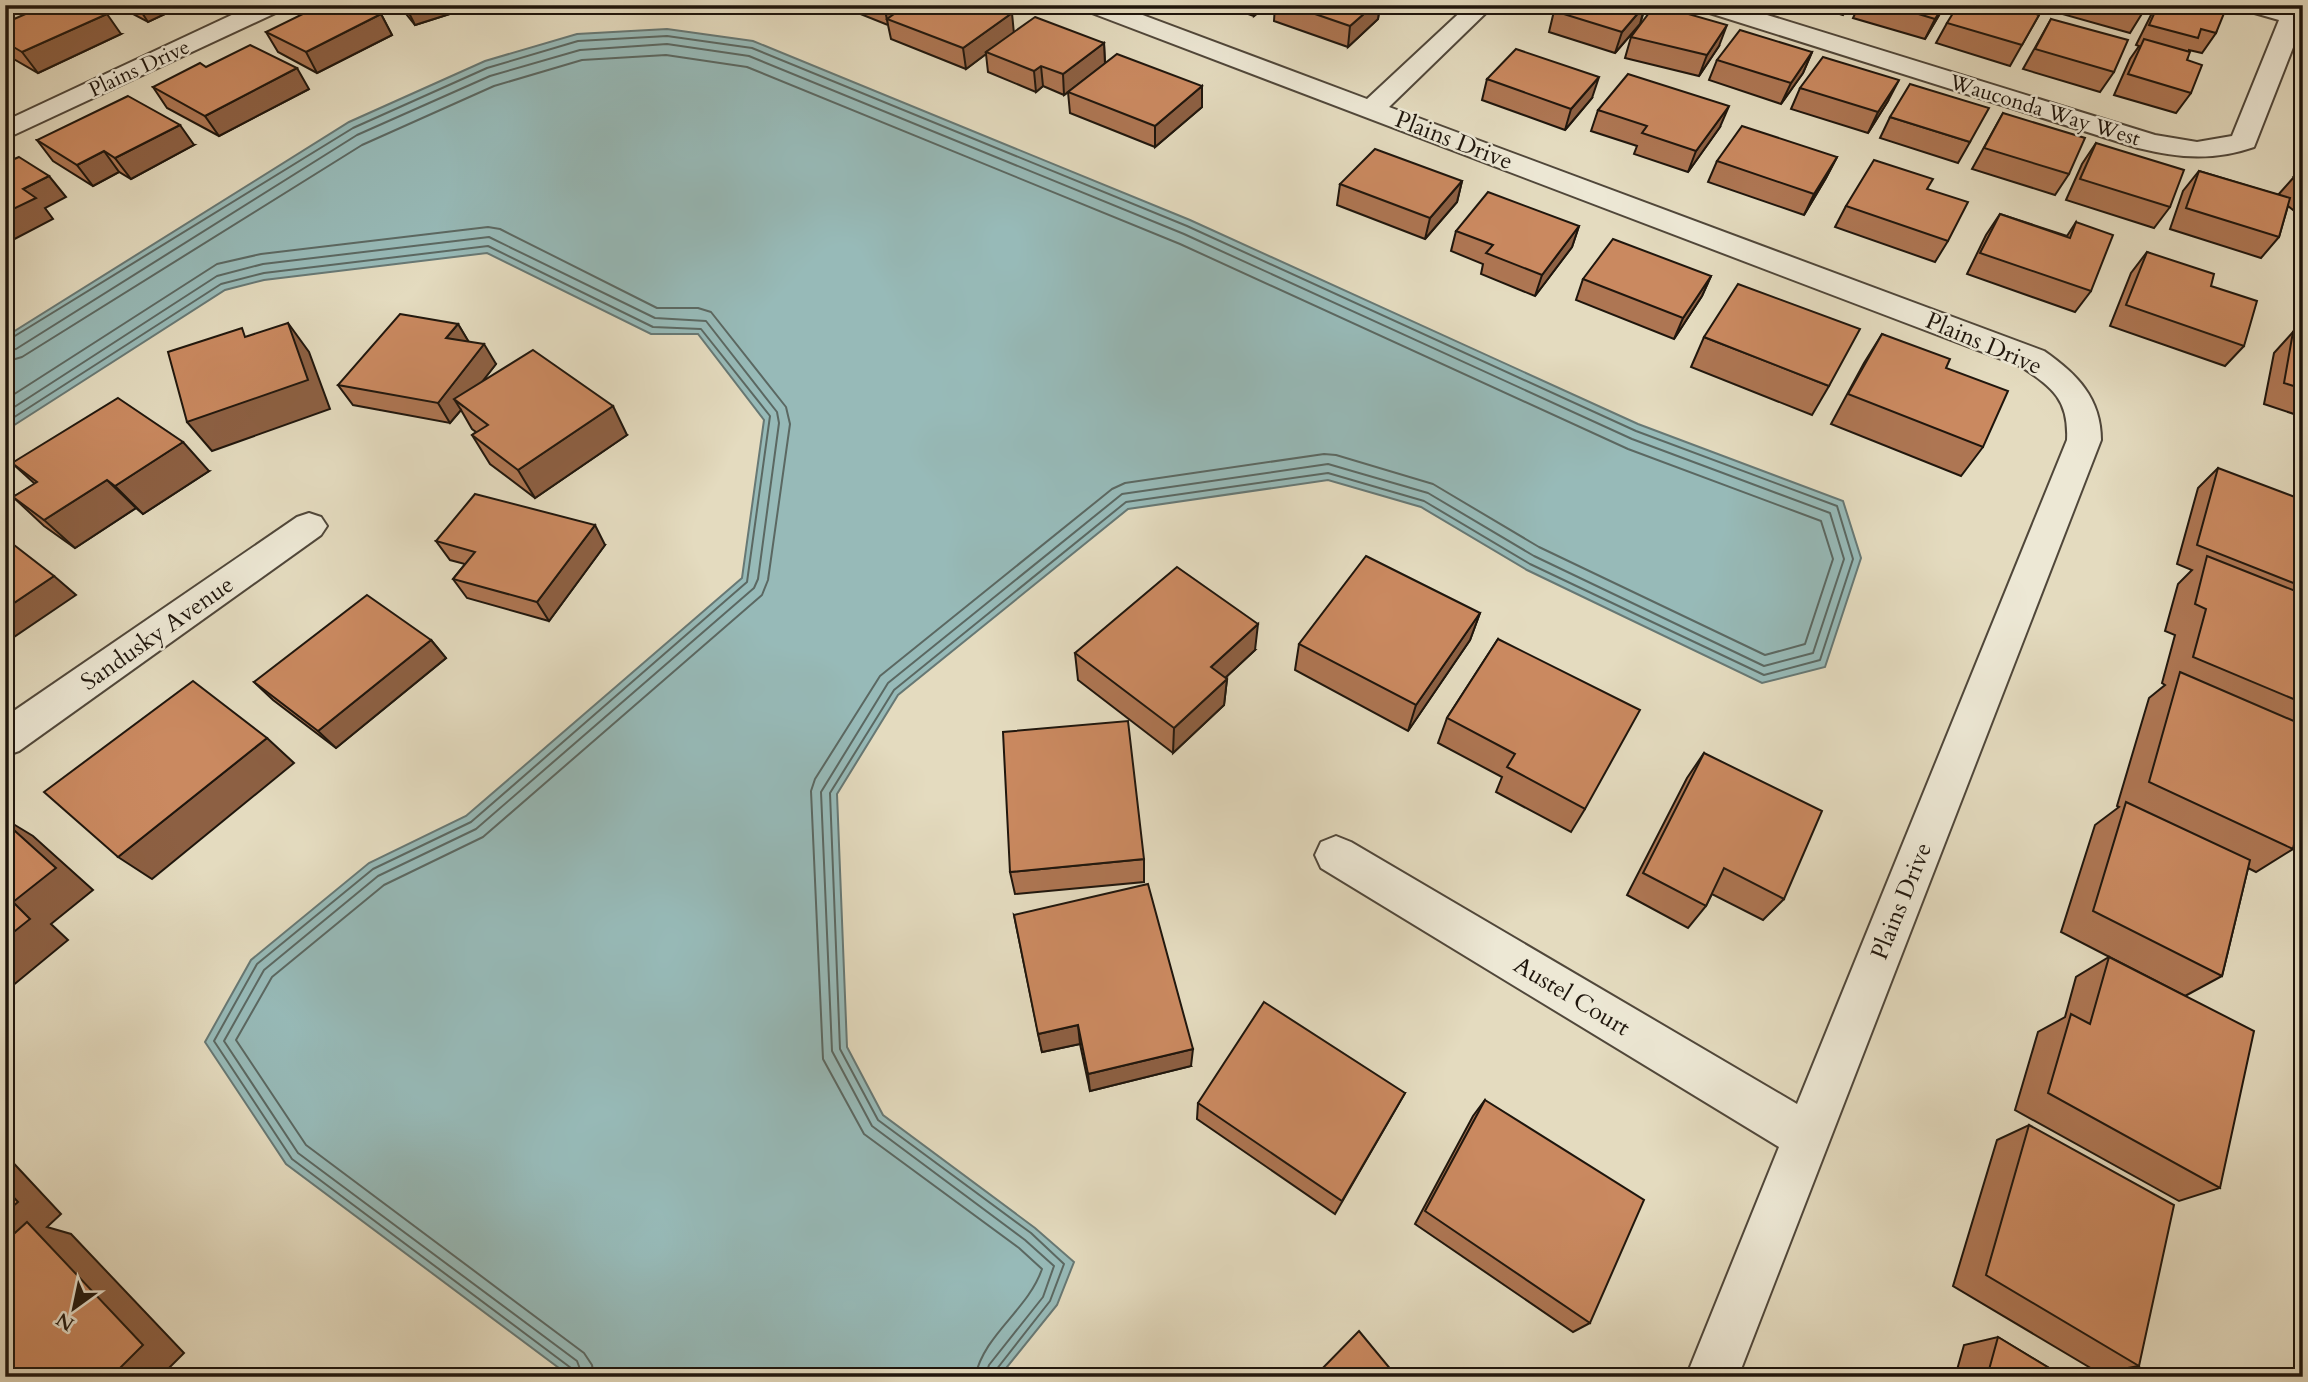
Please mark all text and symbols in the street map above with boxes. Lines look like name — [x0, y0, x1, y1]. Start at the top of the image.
street label: Plains Drive — [84, 32, 194, 104]
street label: Wauconda Way West — [1945, 67, 2144, 153]
street label: Plains Drive — [1390, 103, 1517, 178]
street label: Plains Drive — [1920, 304, 2047, 383]
street label: Sandusky Avenue — [74, 568, 240, 698]
street label: Plains Drive — [1863, 838, 1940, 965]
street label: Austel Court — [1507, 949, 1636, 1044]
north arrow — [38, 1274, 108, 1344]
text: N — [51, 1306, 79, 1337]

